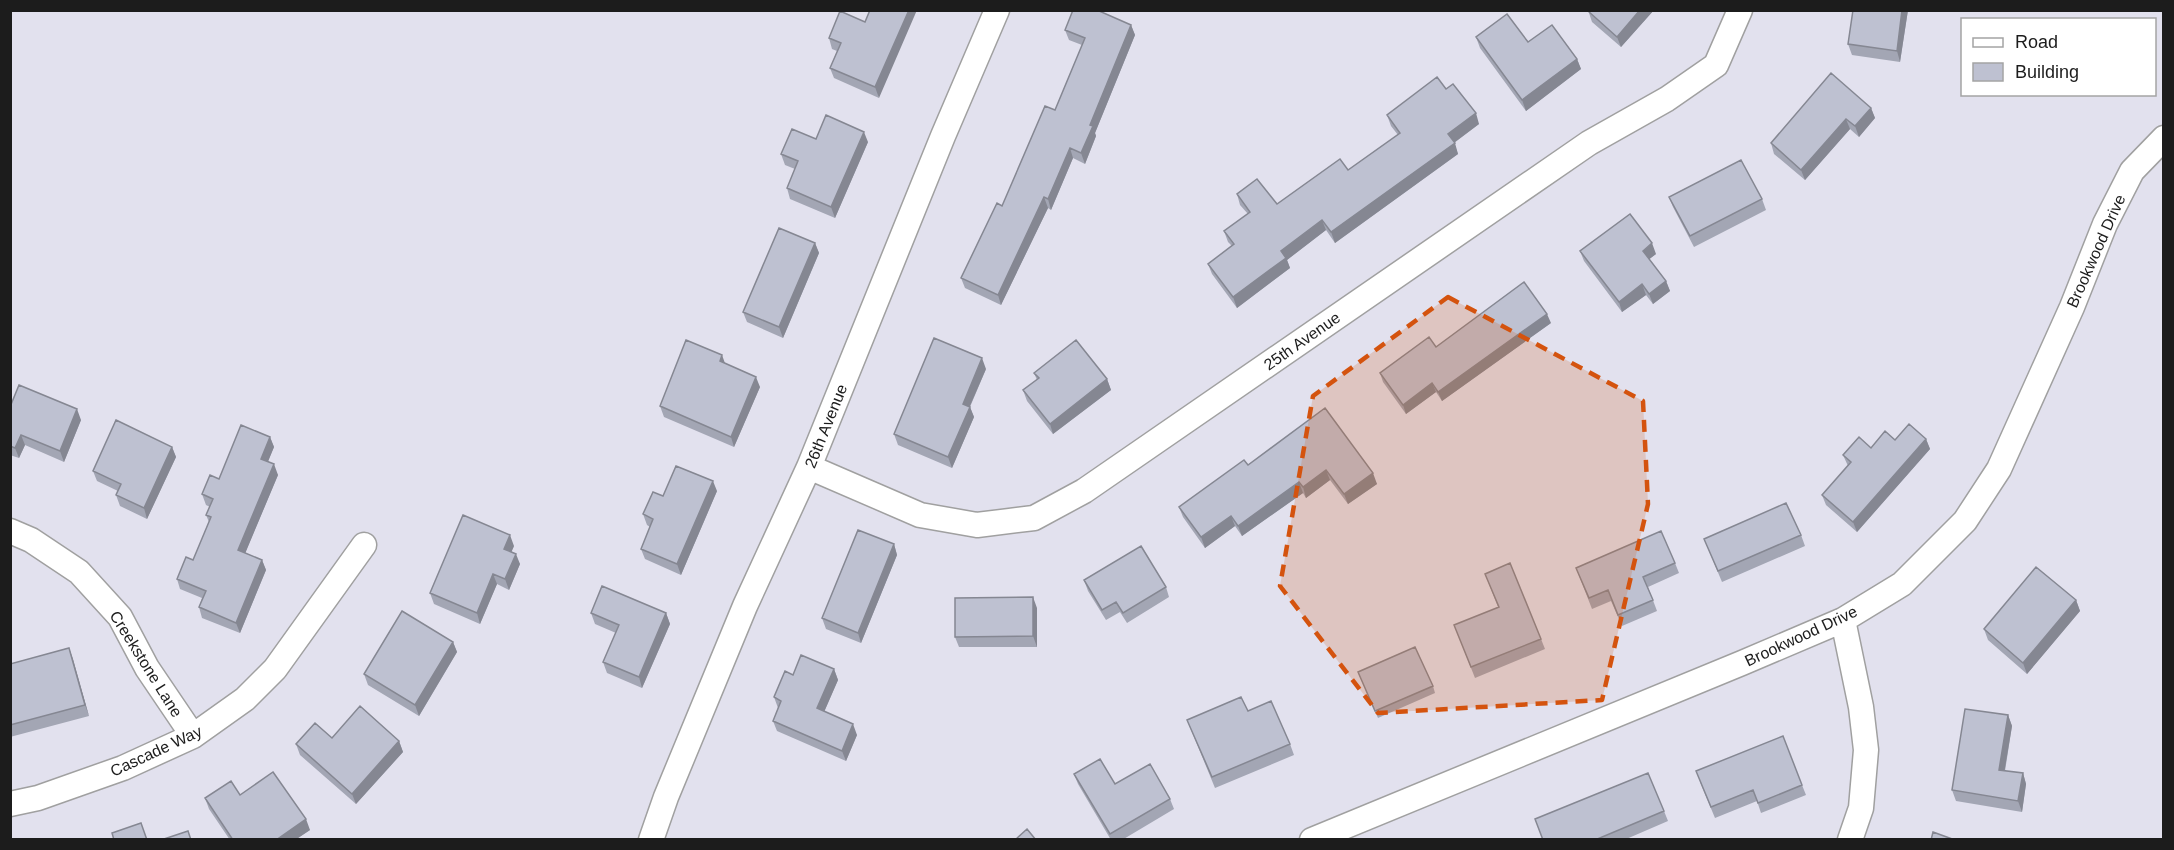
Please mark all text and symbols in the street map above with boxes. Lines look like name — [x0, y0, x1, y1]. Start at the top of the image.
legend — [1961, 18, 2156, 96]
text: Road — [2015, 32, 2058, 52]
text: Building — [2015, 62, 2079, 82]
street label: Brookwood Drive — [2063, 192, 2129, 310]
street label: 25th Avenue — [1261, 309, 1343, 373]
street label: 26th Avenue — [802, 382, 851, 470]
street label: Brookwood Drive — [1742, 603, 1860, 669]
street label: Creekstone Lane — [107, 608, 186, 720]
street label: Cascade Way — [108, 722, 204, 780]

